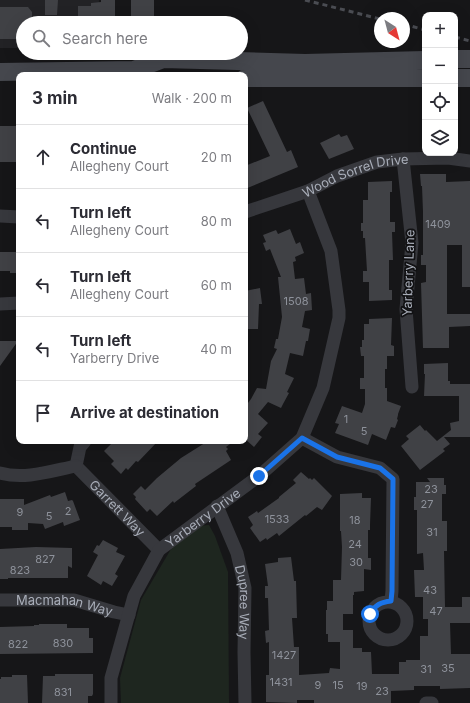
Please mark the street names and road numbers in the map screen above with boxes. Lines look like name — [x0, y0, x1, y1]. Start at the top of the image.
street label: Wood Sorrel Drive — [300, 151, 409, 201]
street label: Yarberry Lane — [398, 229, 418, 317]
street label: Garrett Way — [86, 476, 149, 539]
street label: Yarberry Drive — [162, 485, 243, 551]
street label: Dupree Way — [232, 563, 253, 640]
street label: Macmahan Way — [16, 592, 115, 619]

